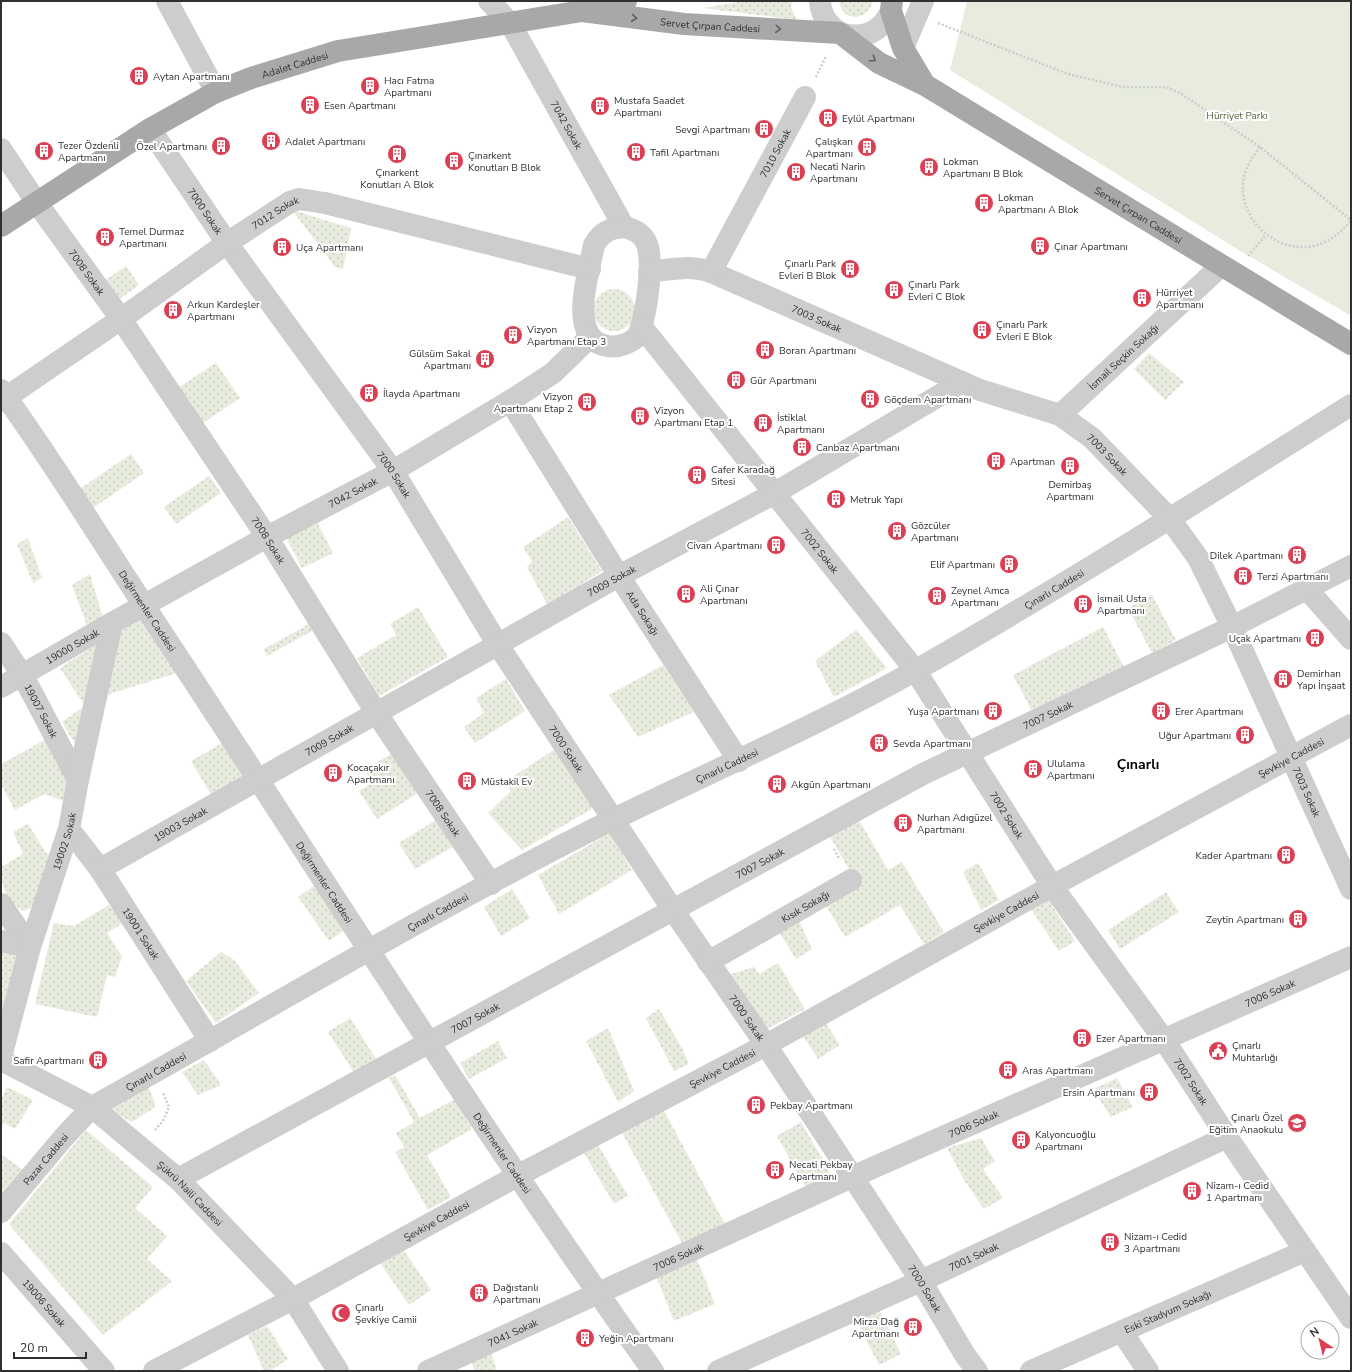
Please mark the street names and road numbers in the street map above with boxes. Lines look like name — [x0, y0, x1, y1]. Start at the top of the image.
street label: Servet Çırpan Caddesi — [659, 15, 760, 36]
street label: Adalet Caddesi — [260, 48, 330, 82]
street label: 7042 Sokak — [547, 98, 586, 153]
street label: 7010 Sokak — [757, 126, 795, 180]
street label: Servet Çırpan Caddesi — [1092, 184, 1184, 248]
street label: 7000 Sokak — [184, 185, 226, 239]
street label: 7012 Sokak — [249, 193, 302, 233]
street label: 7008 Sokak — [65, 247, 108, 299]
street label: 7003 Sokak — [789, 302, 845, 337]
street label: İsmail Seçkin Sokağı — [1086, 321, 1162, 393]
street label: 7003 Sokak — [1084, 431, 1131, 480]
street label: 7000 Sokak — [373, 449, 414, 502]
street label: 7042 Sokak — [326, 474, 381, 512]
street label: 7008 Sokak — [247, 514, 289, 568]
street label: 7002 Sokak — [797, 526, 842, 577]
street label: 7009 Sokak — [585, 562, 639, 601]
street label: Çınarlı Caddesi — [1022, 567, 1087, 613]
street label: Değirmenler Caddesi — [115, 568, 179, 655]
street label: Ada Sokağı — [622, 588, 662, 639]
street label: 19000 Sokak — [43, 625, 103, 668]
street label: 19007 Sokak — [20, 682, 61, 742]
street label: 7007 Sokak — [1021, 697, 1076, 733]
street label: 7009 Sokak — [303, 721, 357, 760]
street label: 7000 Sokak — [545, 723, 587, 776]
street label: Şevkiye Caddesi — [1256, 735, 1327, 782]
street label: Çınarlı Caddesi — [694, 746, 761, 787]
street label: 7003 Sokak — [1289, 765, 1324, 820]
street label: 7008 Sokak — [422, 787, 464, 840]
street label: 7002 Sokak — [986, 789, 1027, 843]
street label: 19003 Sokak — [151, 803, 211, 845]
street label: 19002 Sokak — [50, 810, 80, 872]
street label: Değirmenler Caddesi — [292, 839, 355, 926]
street label: 7007 Sokak — [733, 844, 788, 883]
street label: Kısık Sokağı — [779, 888, 832, 927]
street label: Şevkiye Caddesi — [971, 889, 1042, 936]
street label: Çınarlı Caddesi — [405, 890, 471, 935]
street label: 19001 Sokak — [118, 905, 163, 964]
street label: 7006 Sokak — [1243, 976, 1299, 1011]
street label: 7000 Sokak — [725, 992, 768, 1045]
street label: 7007 Sokak — [449, 999, 503, 1037]
street label: Şevkiye Caddesi — [687, 1046, 758, 1092]
street label: Çınarlı Caddesi — [123, 1049, 189, 1095]
street label: 7002 Sokak — [1170, 1056, 1211, 1109]
street label: 7006 Sokak — [947, 1107, 1002, 1142]
street label: Değirmenler Caddesi — [470, 1110, 534, 1197]
street label: Pazar Caddesi — [20, 1131, 72, 1189]
street label: Şükrü Naili Caddesi — [153, 1158, 225, 1229]
street label: Şevkiye Caddesi — [401, 1198, 472, 1245]
street label: 7001 Sokak — [947, 1239, 1002, 1275]
street label: 7006 Sokak — [651, 1240, 707, 1275]
street label: 7000 Sokak — [904, 1262, 945, 1316]
street label: 19006 Sokak — [19, 1276, 69, 1331]
street label: Eski Stadyum Sokağı — [1122, 1287, 1213, 1337]
street label: 7041 Sokak — [486, 1315, 541, 1351]

